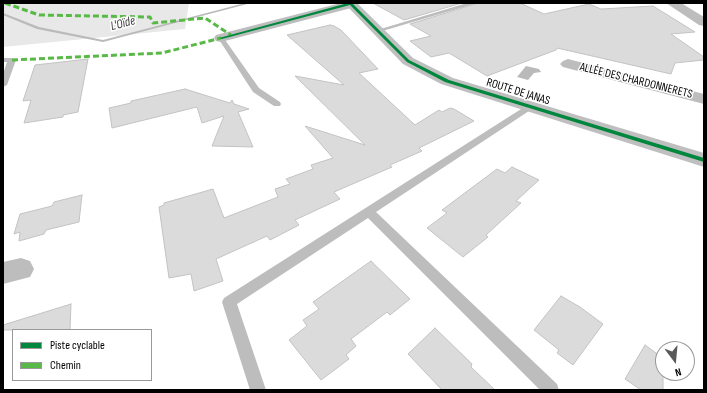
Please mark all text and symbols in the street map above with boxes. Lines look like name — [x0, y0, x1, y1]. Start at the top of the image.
water label: L'Oïde — [109, 13, 137, 35]
street label: ALLÉE DES CHARDONNERETS — [578, 60, 694, 102]
street label: ROUTE DE JANAS — [484, 75, 552, 109]
legend — [12, 329, 152, 381]
text: Piste cyclable — [50, 338, 105, 353]
north arrow — [655, 341, 695, 381]
text: Chemin — [50, 358, 81, 373]
text: N — [674, 365, 683, 379]

